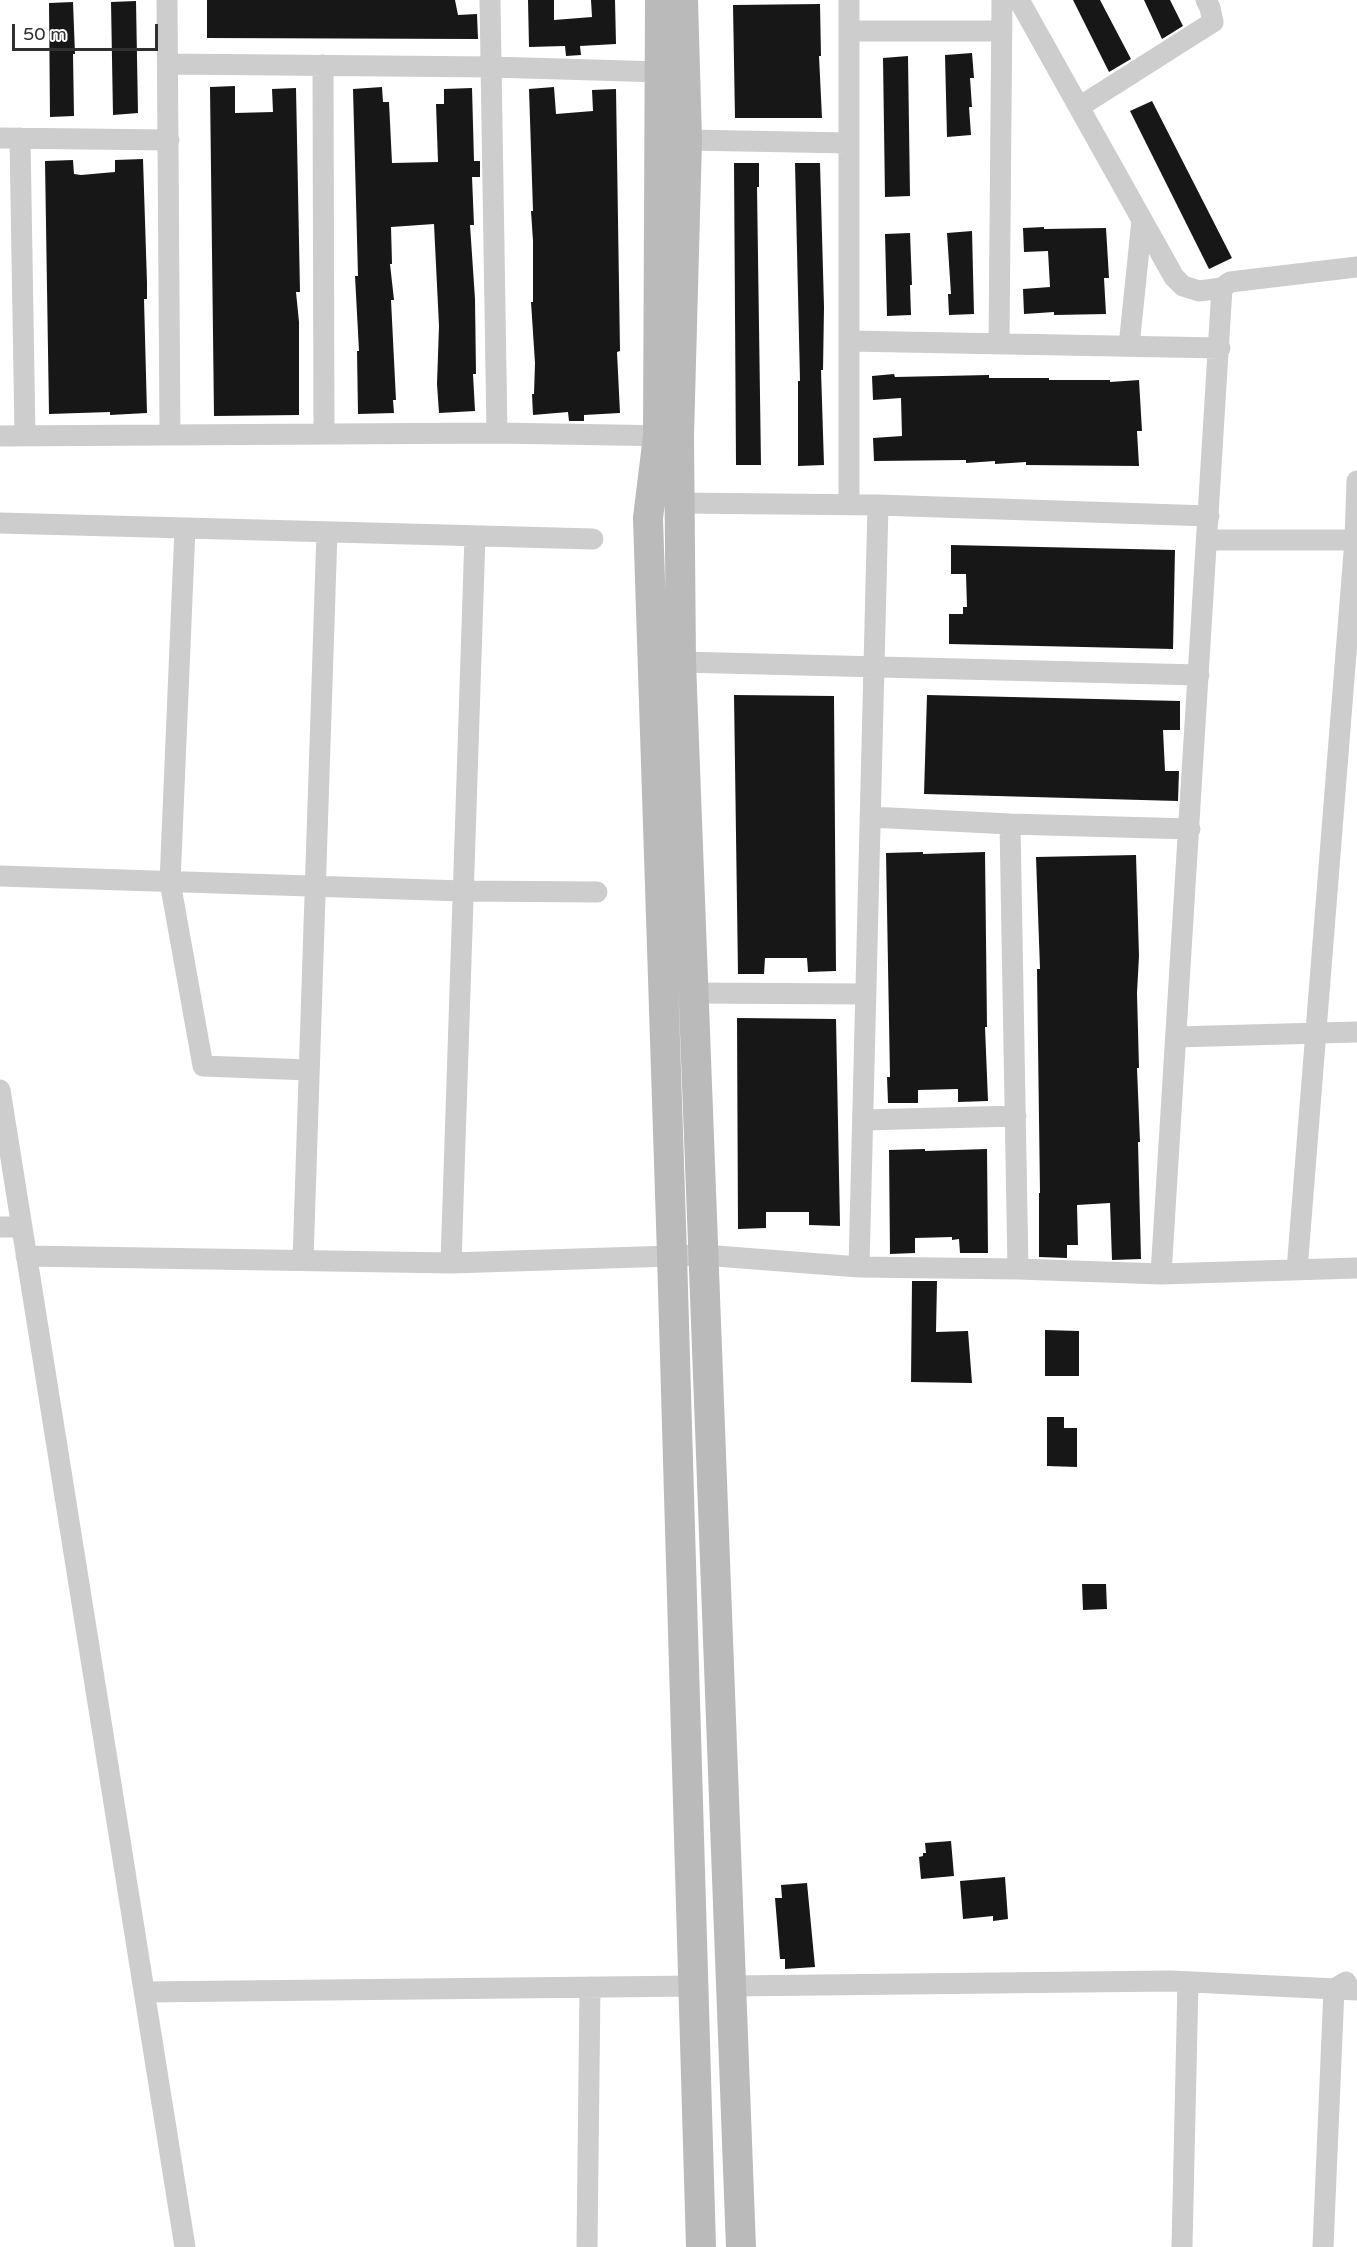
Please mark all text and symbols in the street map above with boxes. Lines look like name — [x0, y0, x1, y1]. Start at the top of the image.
scale bar — [15, 12, 160, 50]
text: 50 m — [23, 23, 67, 45]

